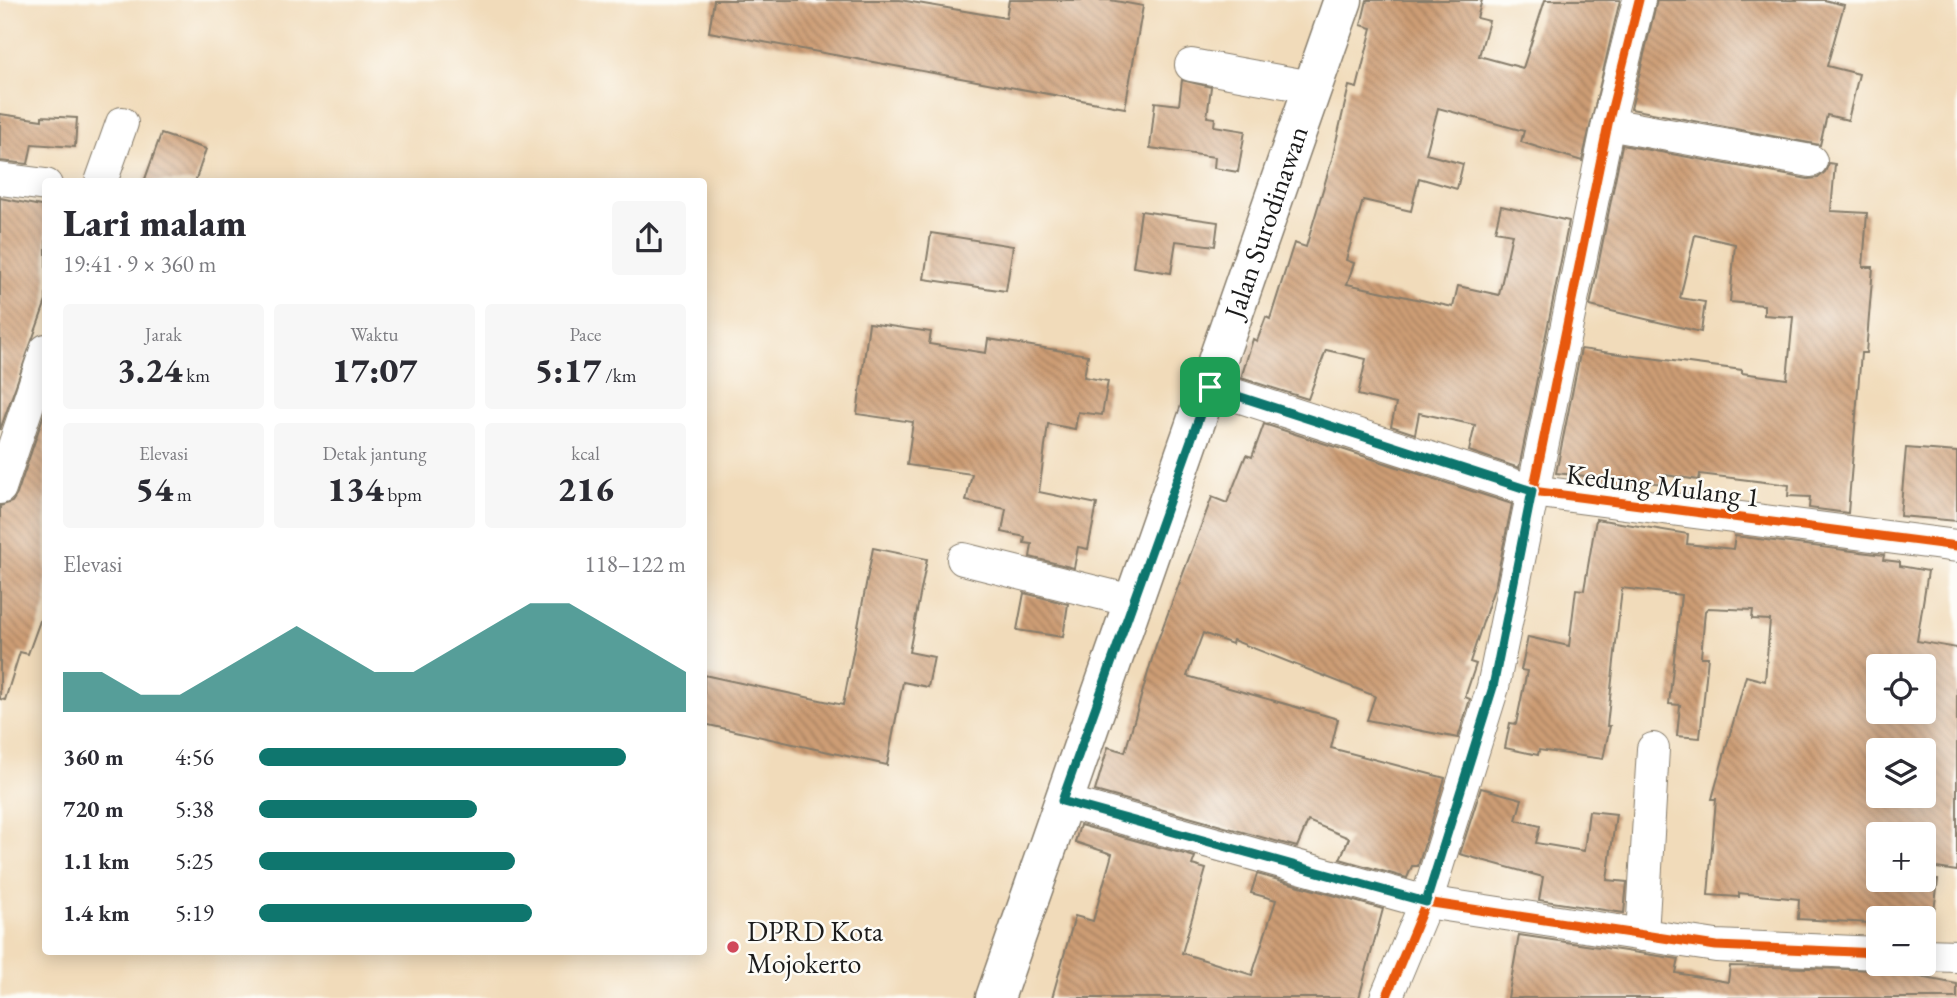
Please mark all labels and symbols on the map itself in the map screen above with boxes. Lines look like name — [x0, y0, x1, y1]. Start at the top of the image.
street label: Jalan Surodinawan — [1215, 121, 1316, 325]
pin — [1180, 357, 1240, 417]
street label: Kedung Mulang 1 — [1564, 455, 1762, 515]
place label: DPRD Kota Mojokerto — [747, 913, 884, 981]
marker: DPRD Kota Mojokerto — [725, 939, 741, 955]

